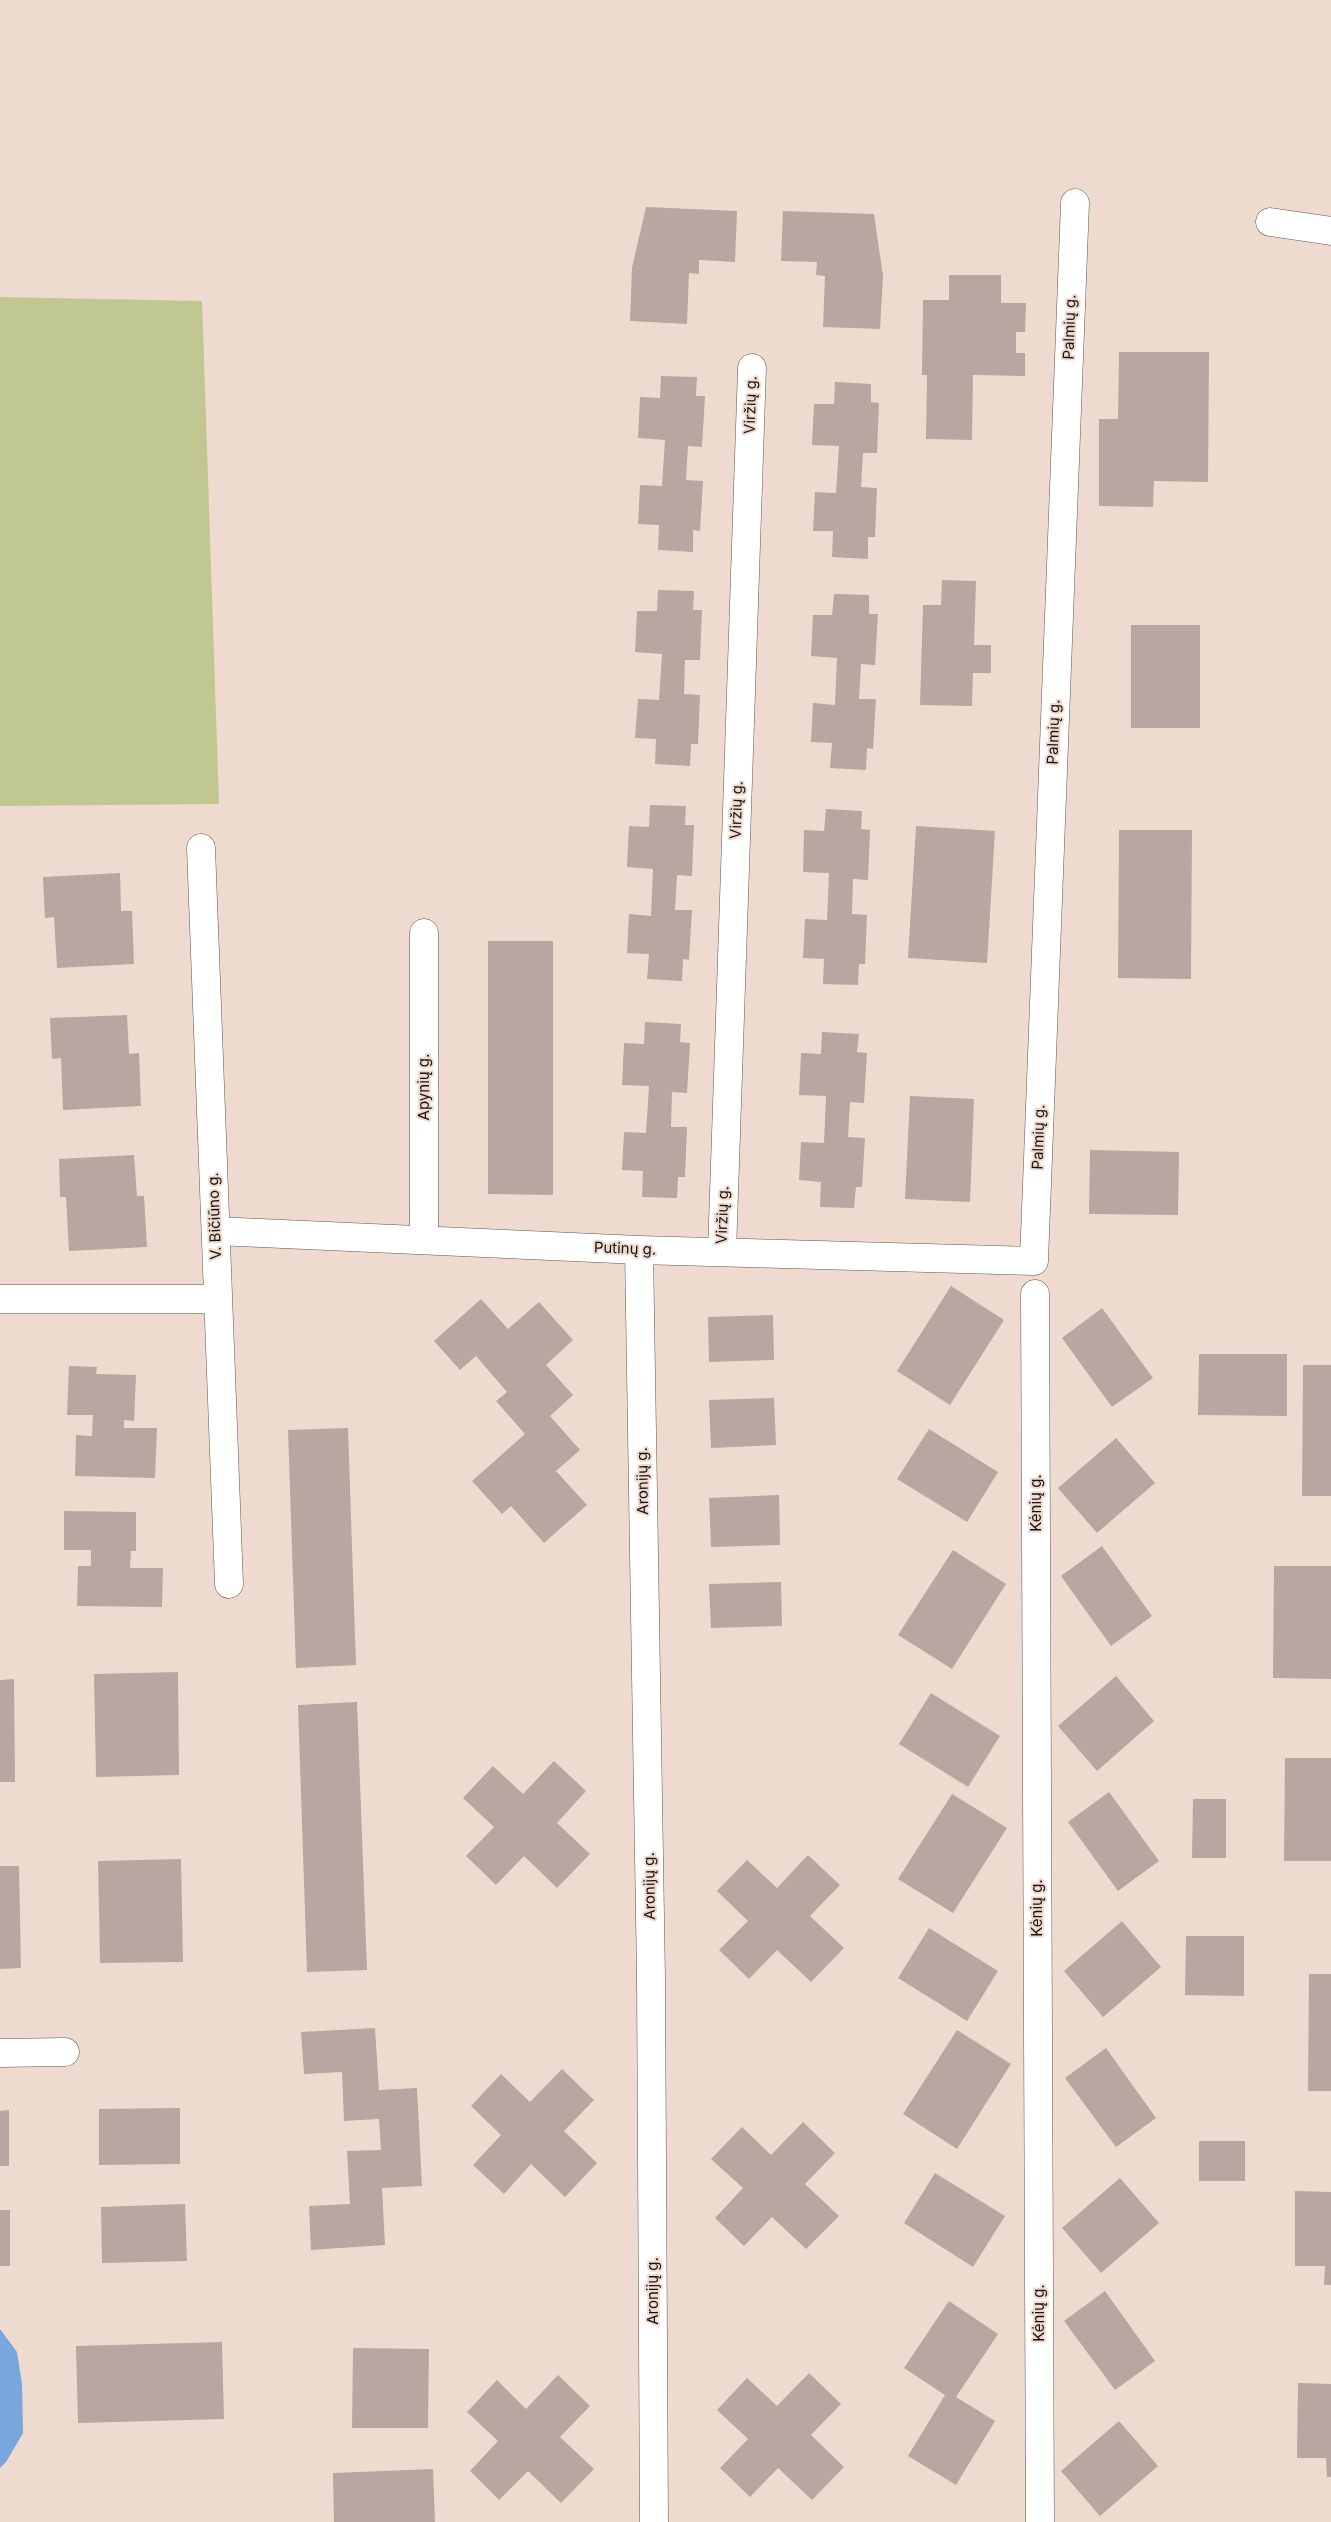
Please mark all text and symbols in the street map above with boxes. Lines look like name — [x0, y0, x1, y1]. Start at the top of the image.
street label: Palmių g. — [1060, 294, 1080, 360]
street label: Viržių g. — [741, 376, 761, 434]
street label: Palmių g. — [1044, 699, 1064, 765]
street label: Viržių g. — [727, 781, 747, 839]
street label: Apynių g. — [415, 1054, 433, 1120]
street label: Palmių g. — [1029, 1104, 1049, 1170]
street label: V. Bičiūno g. — [204, 1172, 226, 1260]
street label: Viržių g. — [713, 1186, 733, 1244]
street label: Putinų g. — [593, 1239, 657, 1259]
street label: Aronijų g. — [633, 1447, 653, 1515]
street label: Kėnių g. — [1027, 1474, 1045, 1532]
street label: Aronijų g. — [640, 1852, 660, 1920]
street label: Kėnių g. — [1028, 1879, 1046, 1937]
street label: Aronijų g. — [644, 2257, 662, 2325]
street label: Kėnių g. — [1030, 2284, 1048, 2342]

